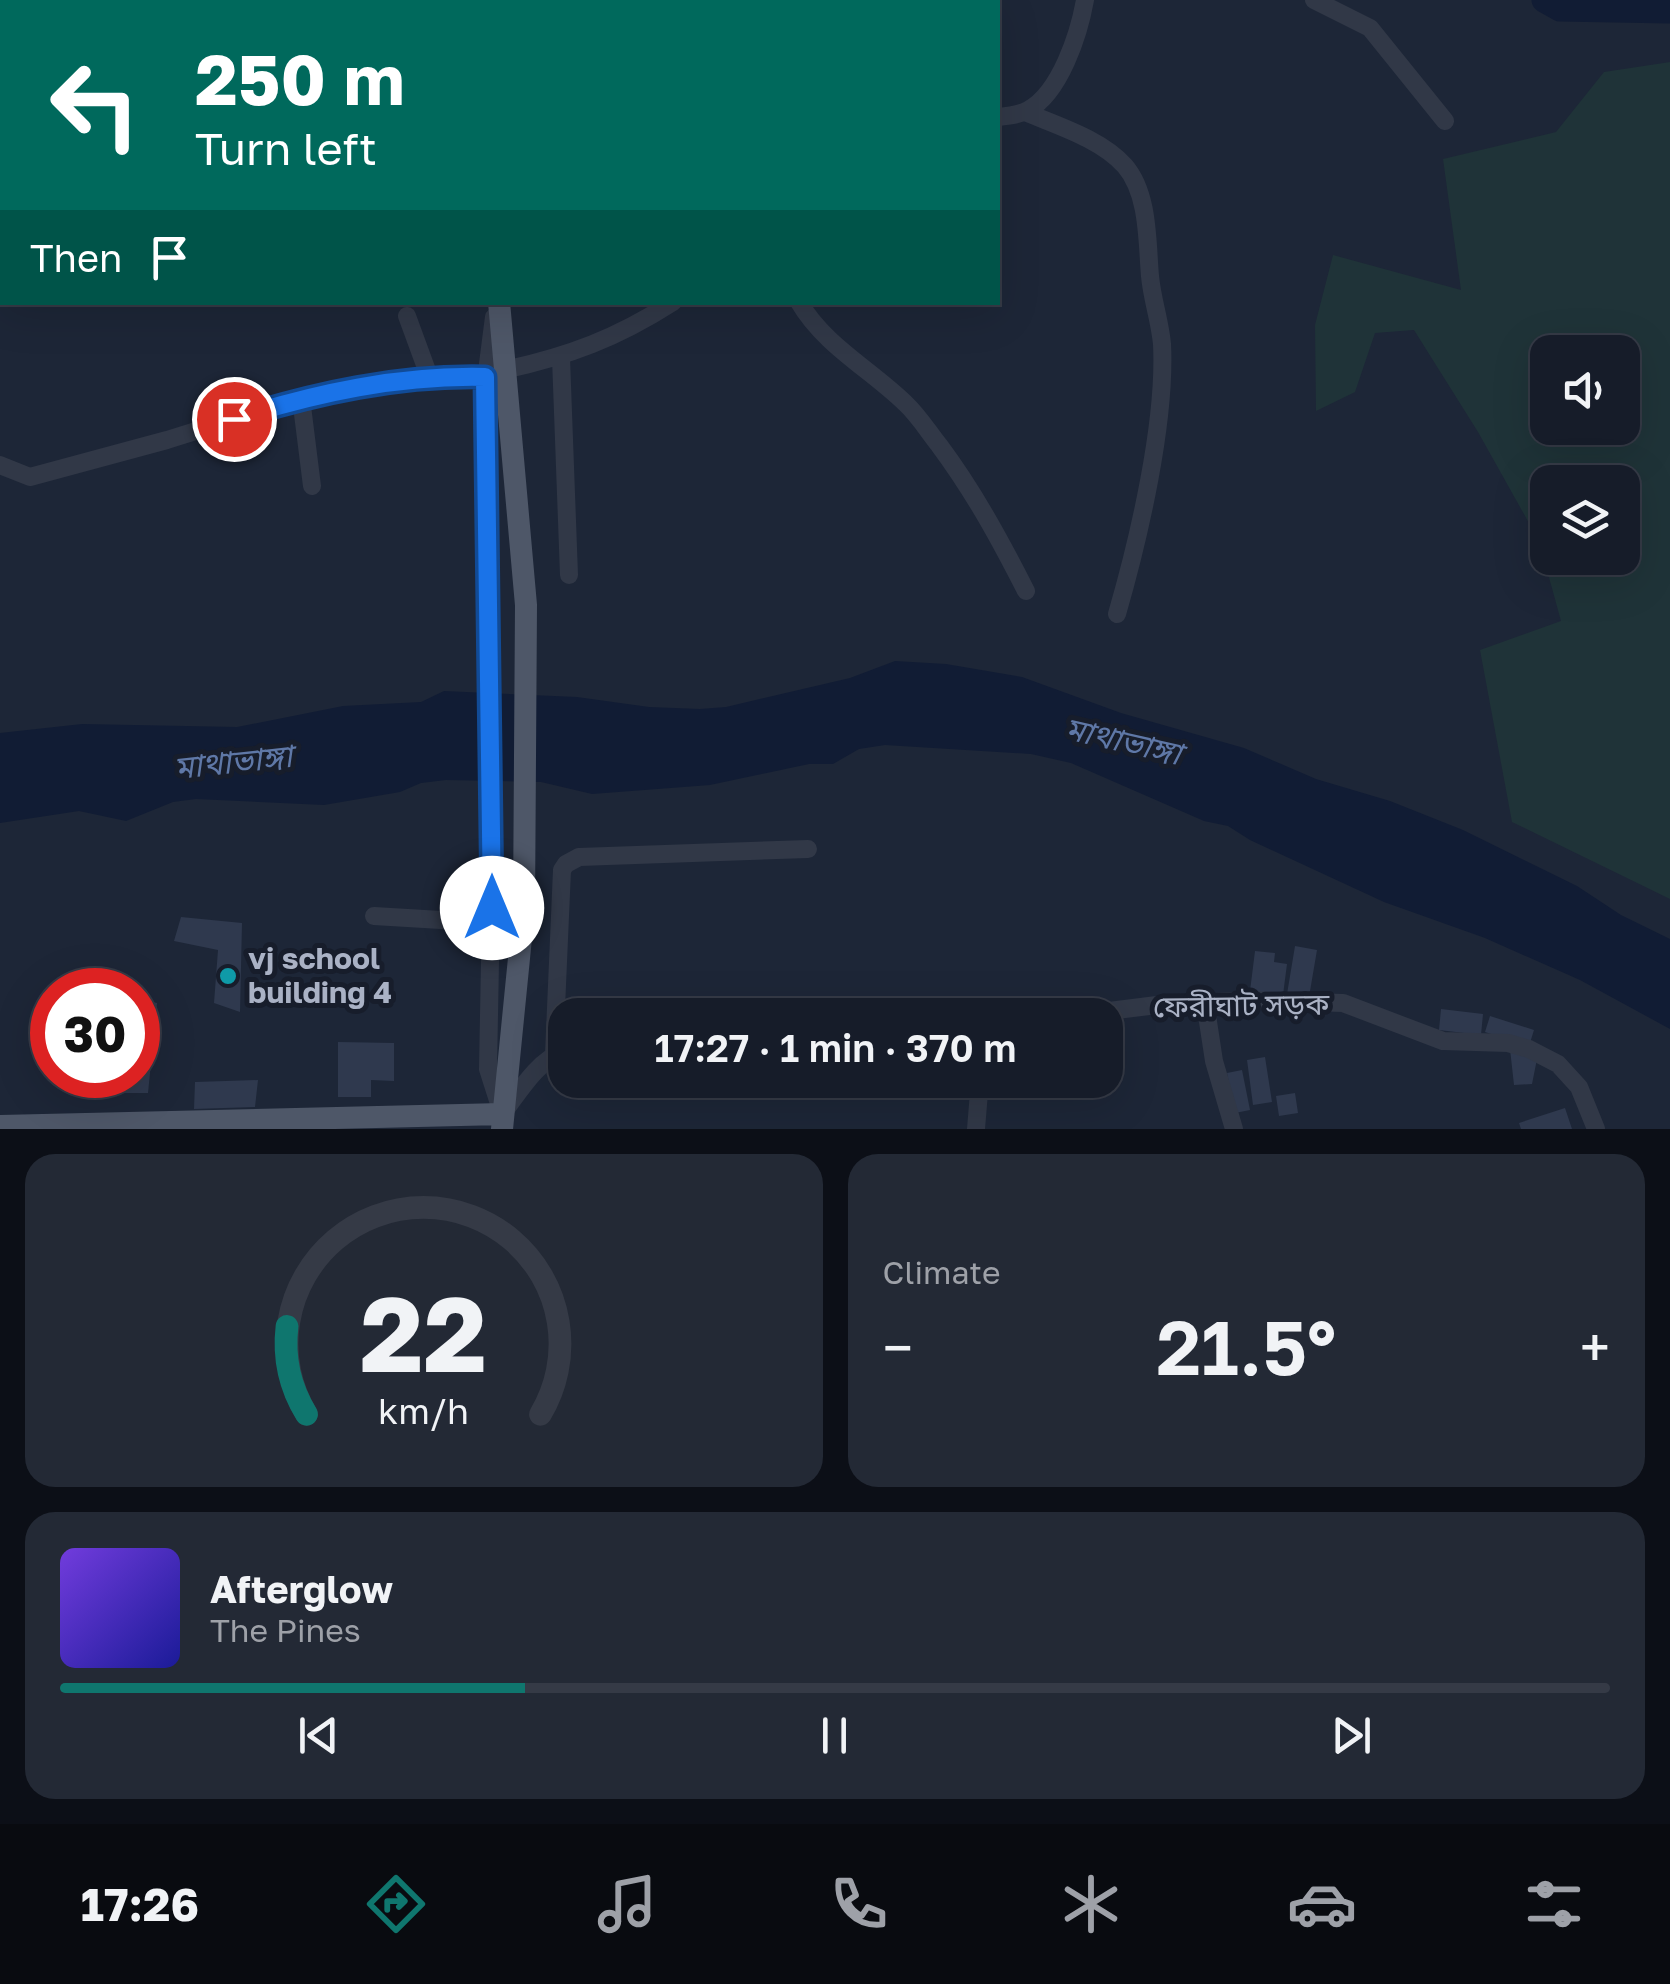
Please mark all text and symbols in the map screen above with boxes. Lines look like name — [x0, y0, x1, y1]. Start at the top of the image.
text: 250 m — [195, 36, 405, 120]
icon: left — [30, 40, 160, 170]
text: Turn left — [195, 121, 377, 175]
icon: arrive — [142, 230, 197, 285]
text: Then — [30, 235, 122, 280]
map controls — [1530, 335, 1640, 575]
button: sound — [1530, 335, 1640, 445]
pin — [192, 377, 277, 462]
icon: arrive — [207, 392, 262, 447]
button: layers — [1530, 465, 1640, 575]
water label: মাথাভাঙ্গা — [1061, 708, 1191, 773]
water label: মাথাভাঙ্গা — [172, 735, 299, 786]
position arrow — [440, 856, 544, 960]
place label: vj school building 4 — [248, 940, 392, 1010]
marker: vj school building 4 — [217, 965, 239, 987]
speed limit sign: 30 — [30, 968, 160, 1098]
street label: ফেরীঘাট সড়ক — [1152, 985, 1330, 1025]
text: 17:27 · 1 min · 370 m — [655, 1025, 1017, 1070]
text: Climate — [883, 1253, 1001, 1291]
text: 22 — [360, 1270, 487, 1395]
text: 21.5° — [1156, 1301, 1336, 1392]
text: − — [883, 1314, 913, 1380]
text: + — [1580, 1314, 1610, 1380]
text: km/h — [378, 1389, 469, 1432]
text: Afterglow — [210, 1566, 393, 1611]
text: The Pines — [210, 1611, 361, 1649]
icon: previous — [291, 1708, 346, 1763]
icon: pause — [807, 1708, 862, 1763]
icon: next — [1324, 1708, 1379, 1763]
icon: directions — [361, 1869, 431, 1939]
icon: music — [592, 1869, 662, 1939]
icon: phone — [824, 1869, 894, 1939]
icon: climate — [1056, 1869, 1126, 1939]
icon: car — [1287, 1869, 1357, 1939]
icon: filters — [1519, 1869, 1589, 1939]
text: 17:26 — [81, 1877, 199, 1931]

